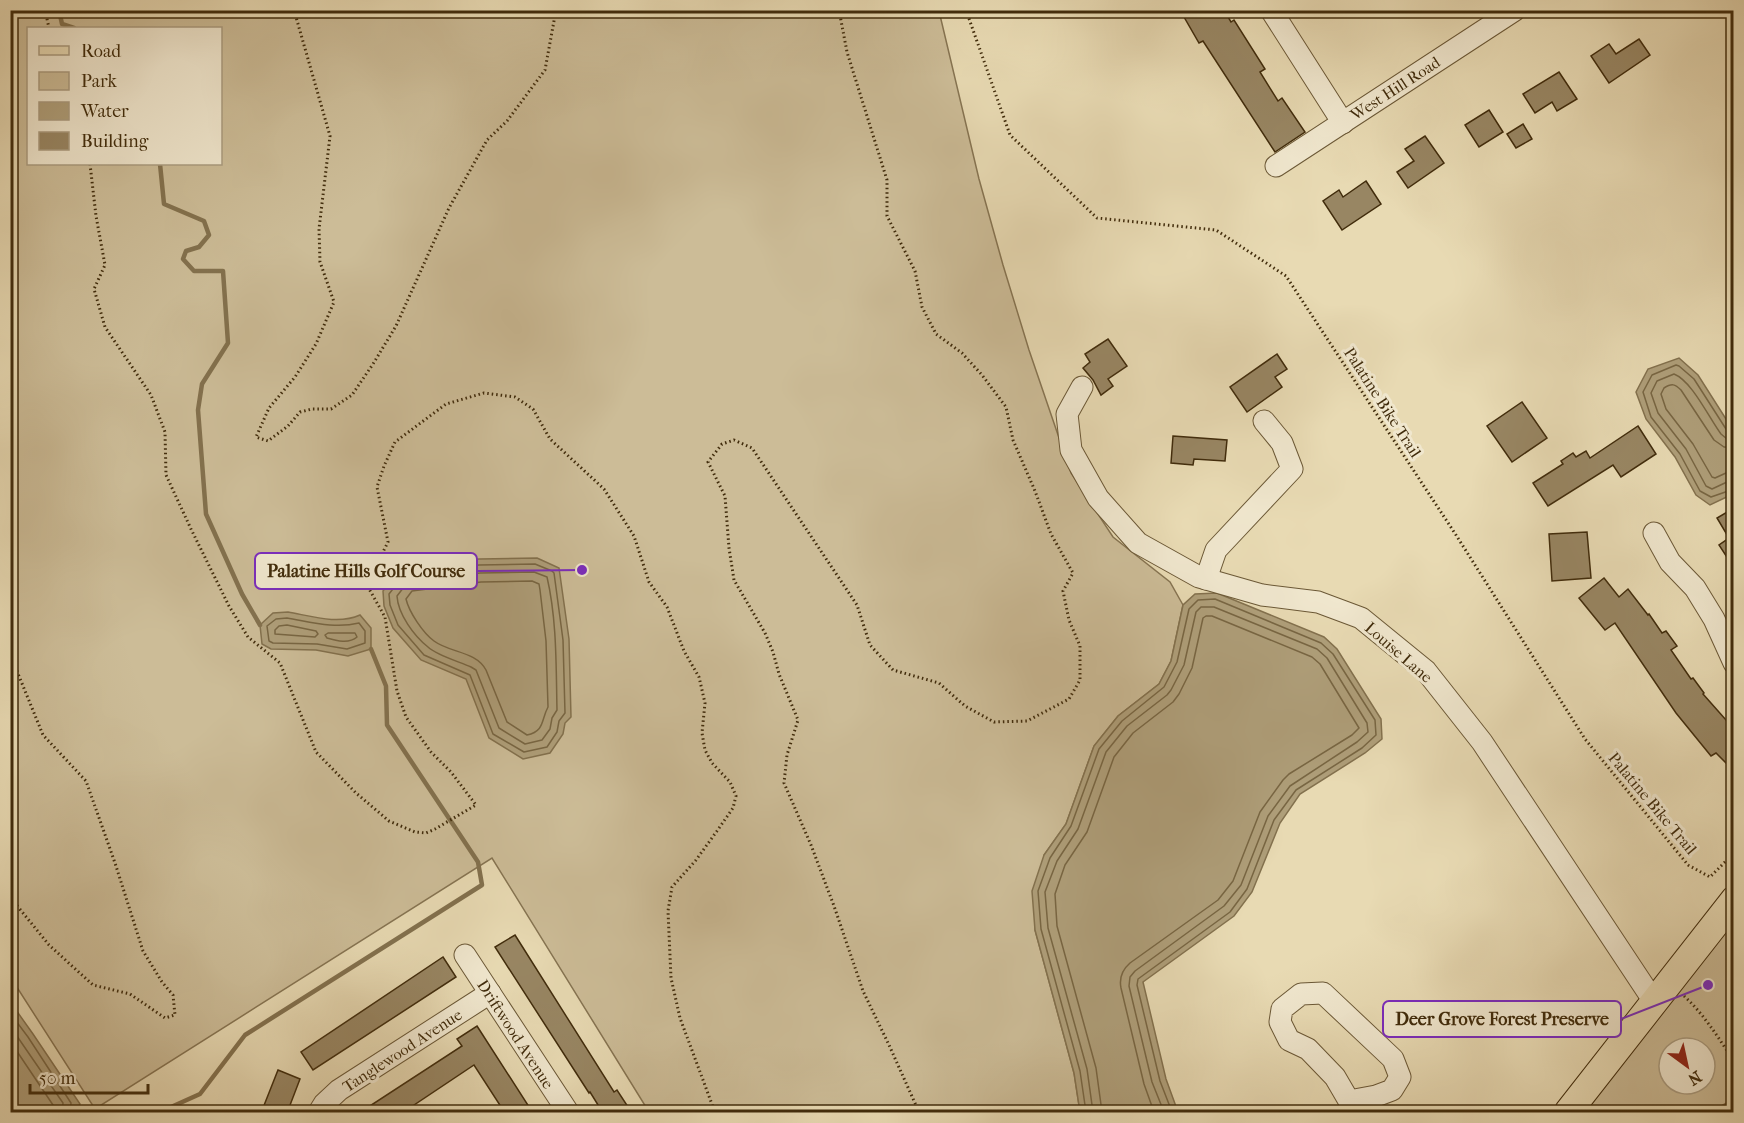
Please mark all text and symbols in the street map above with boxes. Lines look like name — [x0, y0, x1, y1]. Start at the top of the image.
legend — [27, 27, 222, 165]
text: Road — [81, 41, 121, 62]
street label: West Hill Road — [1346, 52, 1444, 125]
text: Park — [81, 71, 118, 92]
text: Water — [80, 101, 129, 122]
text: Building — [81, 131, 149, 152]
street label: Palatine Bike Trail — [1340, 344, 1426, 461]
callout: Palatine Hills Golf Course — [255, 553, 477, 589]
text: Palatine Hills Golf Course — [267, 561, 465, 582]
street label: Louise Lane — [1361, 618, 1436, 687]
street label: Palatine Bike Trail — [1604, 748, 1701, 859]
street label: Driftwood Avenue — [473, 976, 558, 1092]
callout: Deer Grove Forest Preserve — [1383, 1001, 1621, 1037]
street label: Tanglewood Avenue — [339, 1005, 466, 1096]
text: Deer Grove Forest Preserve — [1395, 1009, 1609, 1030]
north arrow — [1657, 1036, 1717, 1096]
scale bar — [30, 1057, 148, 1095]
text: N — [1684, 1067, 1705, 1090]
text: 50 m — [39, 1068, 76, 1089]

